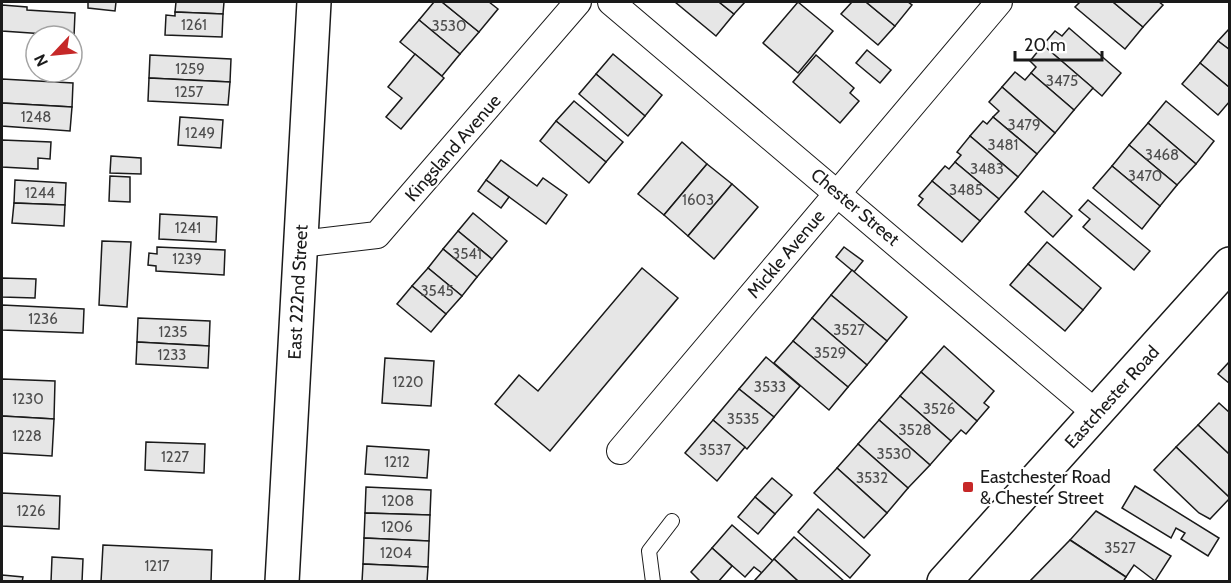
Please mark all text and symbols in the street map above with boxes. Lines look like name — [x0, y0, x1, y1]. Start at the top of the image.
house number: 1261 — [181, 16, 207, 34]
house number: 3530 — [432, 17, 466, 35]
north arrow — [24, 24, 84, 84]
scale bar — [1015, 24, 1102, 62]
text: 20 m — [1024, 34, 1066, 56]
text: N — [30, 51, 52, 70]
house number: 1259 — [175, 60, 205, 78]
house number: 3475 — [1046, 72, 1078, 90]
house number: 1257 — [175, 83, 204, 101]
street label: Kingsland Avenue — [400, 90, 506, 206]
house number: 1248 — [21, 108, 51, 126]
house number: 3479 — [1008, 116, 1040, 134]
house number: 1249 — [185, 124, 215, 142]
house number: 3481 — [988, 136, 1018, 154]
house number: 3468 — [1145, 146, 1179, 164]
house number: 3483 — [970, 160, 1004, 178]
street label: Chester Street — [806, 164, 904, 250]
house number: 3470 — [1128, 167, 1162, 185]
house number: 3485 — [949, 181, 983, 199]
house number: 1244 — [25, 184, 55, 202]
house number: 1603 — [682, 191, 714, 209]
street label: Mickle Avenue — [743, 205, 829, 303]
house number: 1241 — [175, 219, 201, 237]
street label: East 222nd Street — [283, 224, 313, 360]
house number: 3541 — [452, 245, 482, 263]
house number: 1239 — [172, 250, 202, 268]
house number: 3545 — [420, 282, 454, 300]
house number: 1236 — [28, 310, 58, 328]
house number: 3527 — [833, 321, 865, 339]
house number: 1235 — [159, 323, 187, 341]
street label: Eastchester Road — [1060, 341, 1164, 453]
house number: 3529 — [814, 344, 846, 362]
house number: 1233 — [158, 346, 186, 364]
house number: 1220 — [392, 373, 424, 391]
house number: 3533 — [754, 378, 786, 396]
house number: 1230 — [12, 390, 44, 408]
house number: 3526 — [923, 400, 955, 418]
house number: 3535 — [727, 410, 759, 428]
house number: 3528 — [898, 421, 932, 439]
house number: 1228 — [12, 427, 42, 445]
house number: 3537 — [699, 441, 731, 459]
house number: 3530 — [877, 445, 911, 463]
house number: 1227 — [161, 448, 190, 466]
house number: 1212 — [384, 453, 410, 471]
place label: Eastchester Road & Chester Street — [980, 466, 1111, 509]
house number: 3532 — [856, 469, 888, 487]
marker: Eastchester Road & Chester Street — [961, 480, 975, 494]
house number: 1208 — [382, 492, 414, 510]
house number: 1226 — [16, 502, 46, 520]
house number: 1206 — [381, 518, 413, 536]
house number: 3527 — [1104, 539, 1136, 557]
house number: 1204 — [380, 544, 412, 562]
house number: 1217 — [144, 557, 170, 575]

